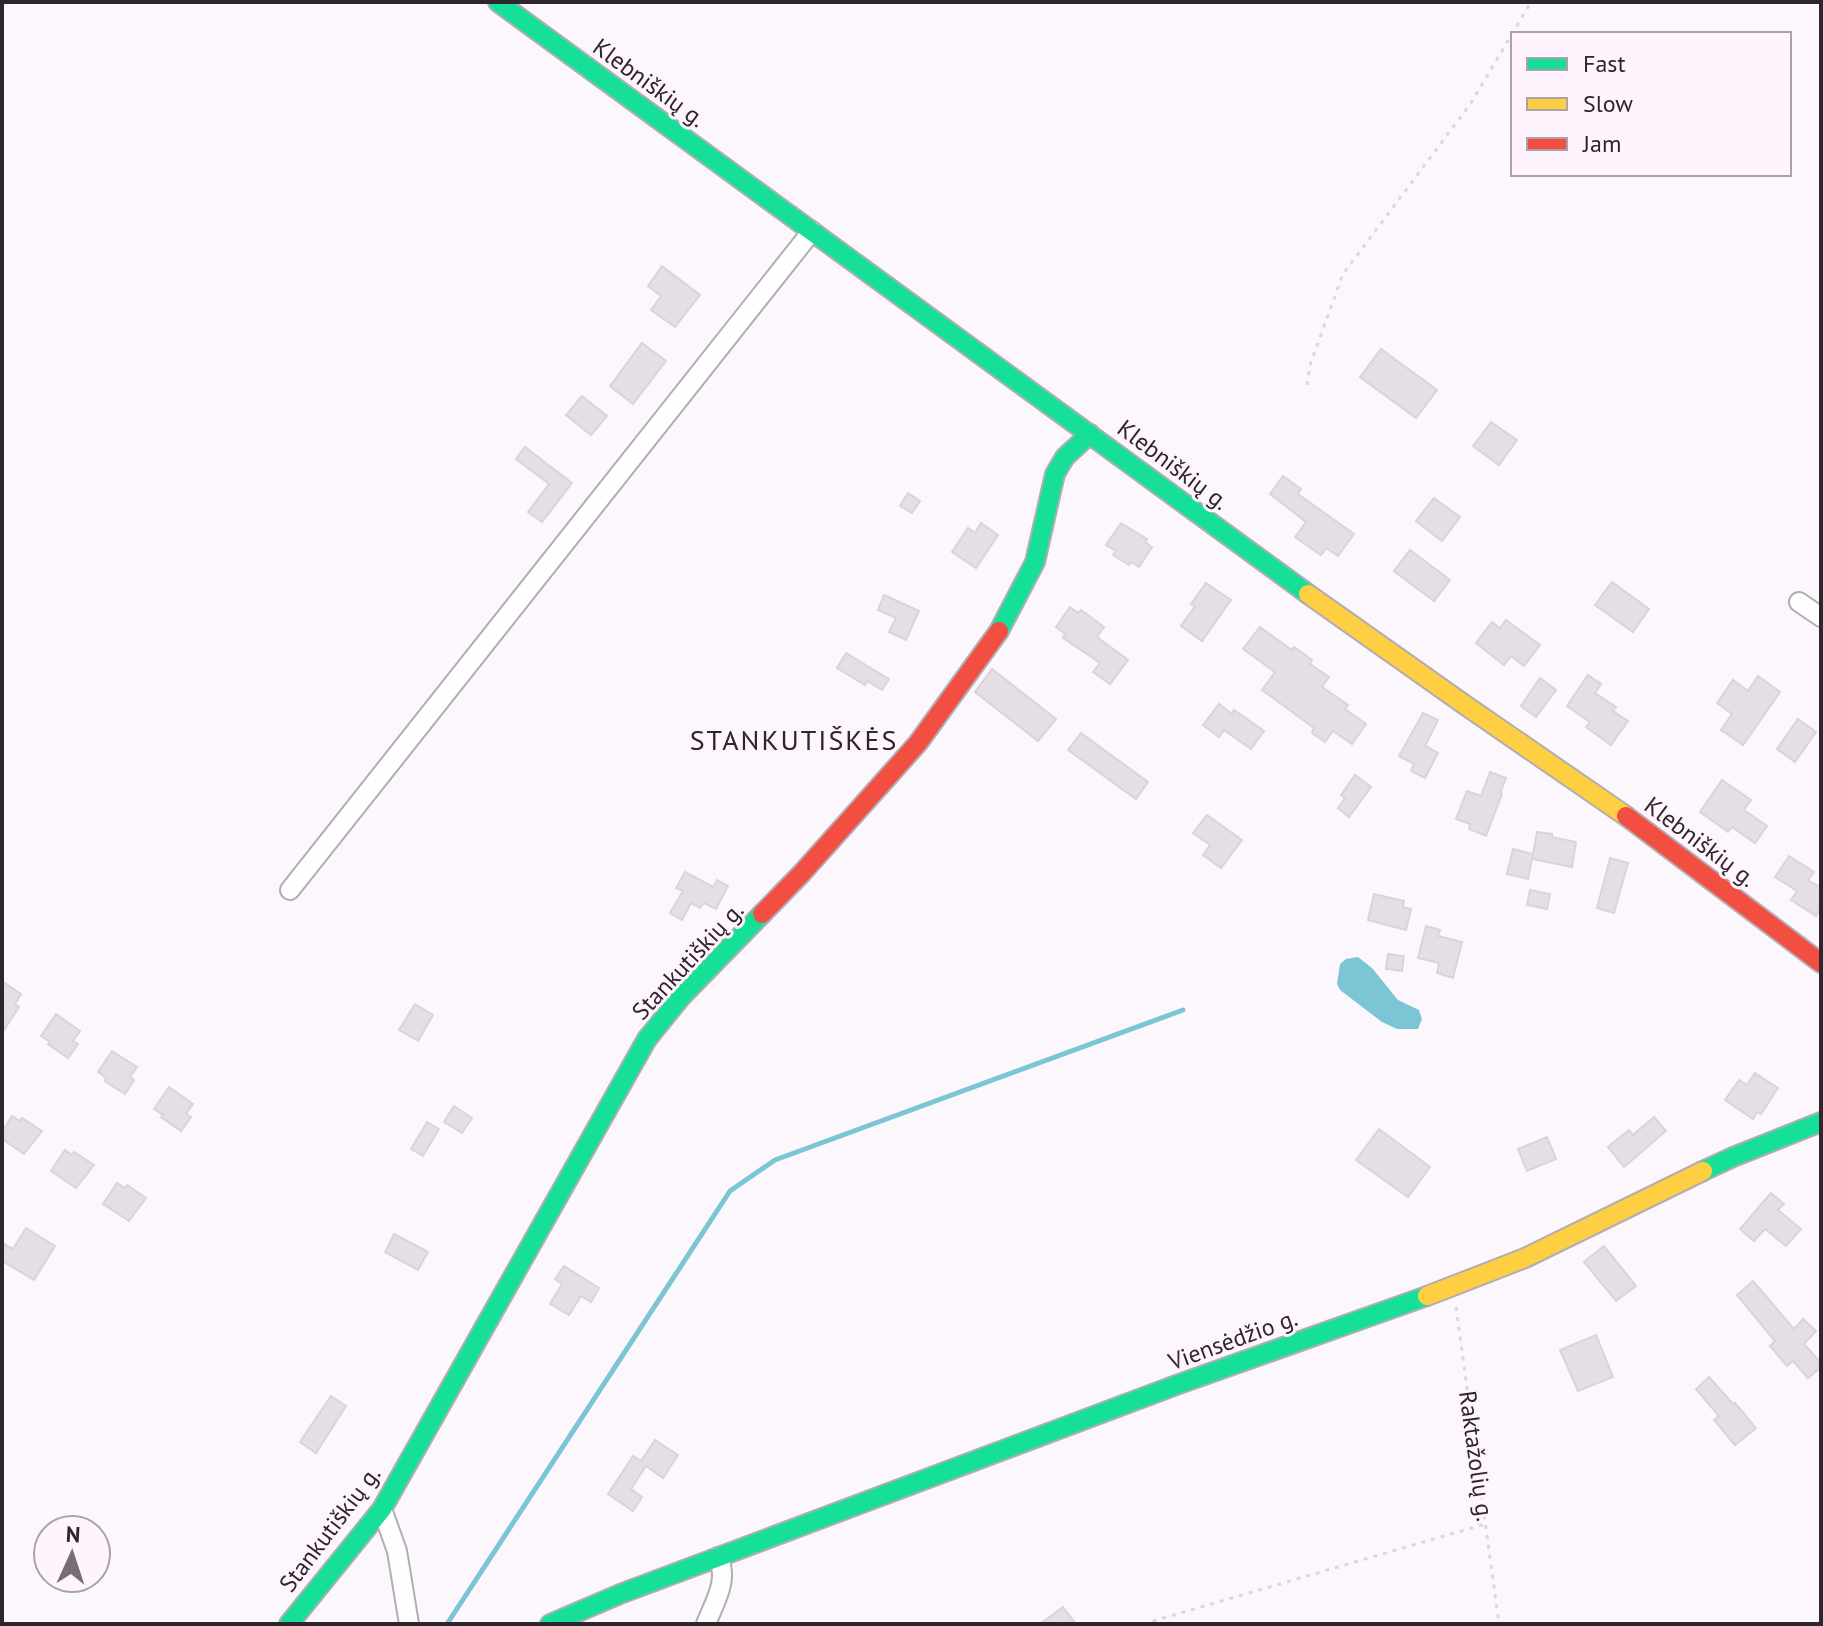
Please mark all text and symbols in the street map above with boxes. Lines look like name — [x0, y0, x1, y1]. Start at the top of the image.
street label: Klebniškių g. — [587, 31, 712, 134]
legend — [1511, 32, 1791, 176]
text: Fast — [1583, 48, 1626, 79]
text: Slow — [1583, 88, 1633, 119]
text: Jam — [1582, 128, 1621, 159]
street label: Klebniškių g. — [1111, 413, 1235, 517]
district label: STANKUTIŠKĖS — [690, 721, 898, 758]
street label: Klebniškių g. — [1638, 790, 1762, 894]
street label: Stankutiškių g. — [625, 895, 750, 1026]
street label: Viensėdžio g. — [1163, 1302, 1302, 1378]
street label: Raktažolių g. — [1452, 1389, 1501, 1523]
street label: Stankutiškių g. — [272, 1459, 387, 1598]
north arrow — [32, 1514, 112, 1594]
text: N — [65, 1520, 81, 1548]

